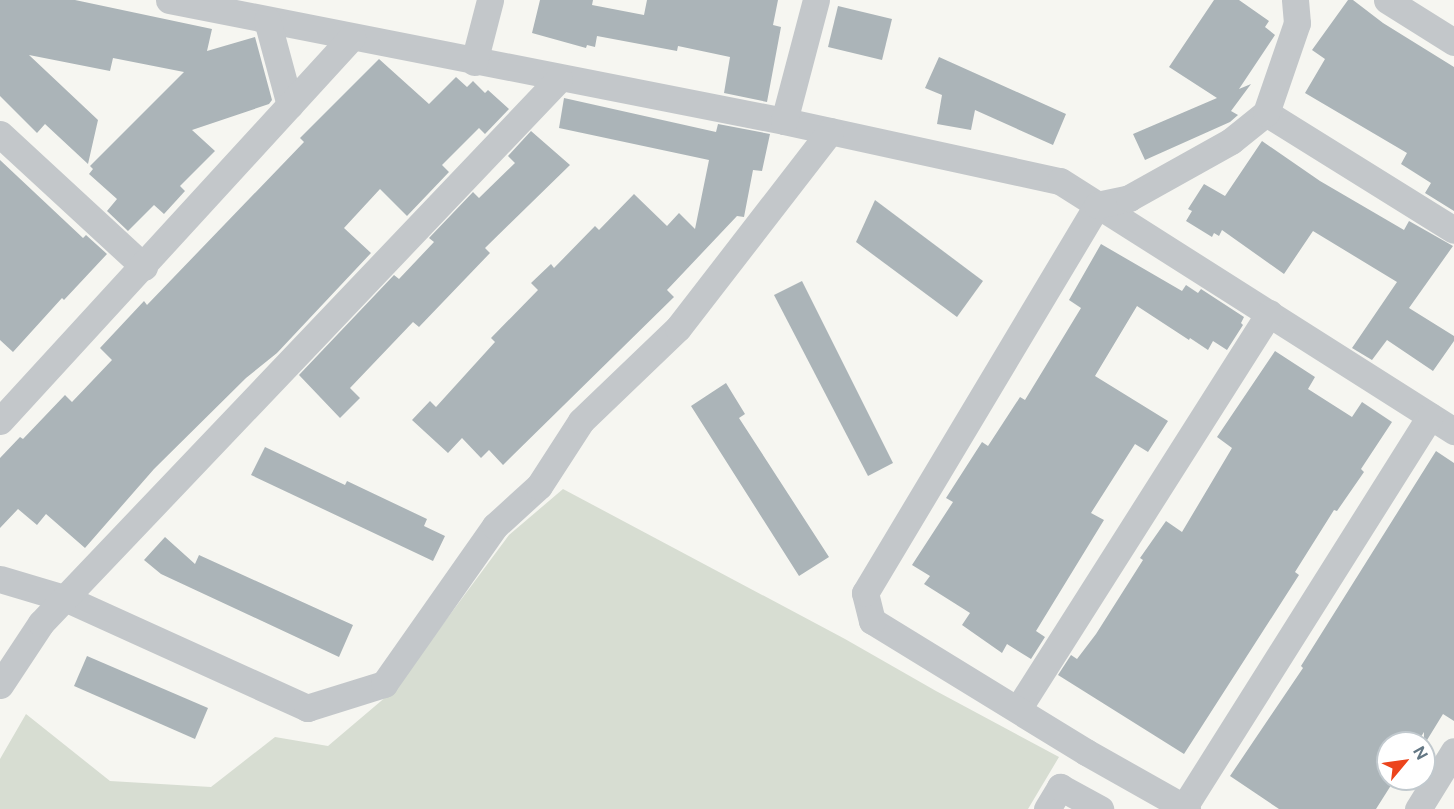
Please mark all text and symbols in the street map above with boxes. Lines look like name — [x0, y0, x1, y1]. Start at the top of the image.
north arrow — [1376, 731, 1436, 791]
text: N — [1409, 743, 1432, 763]

